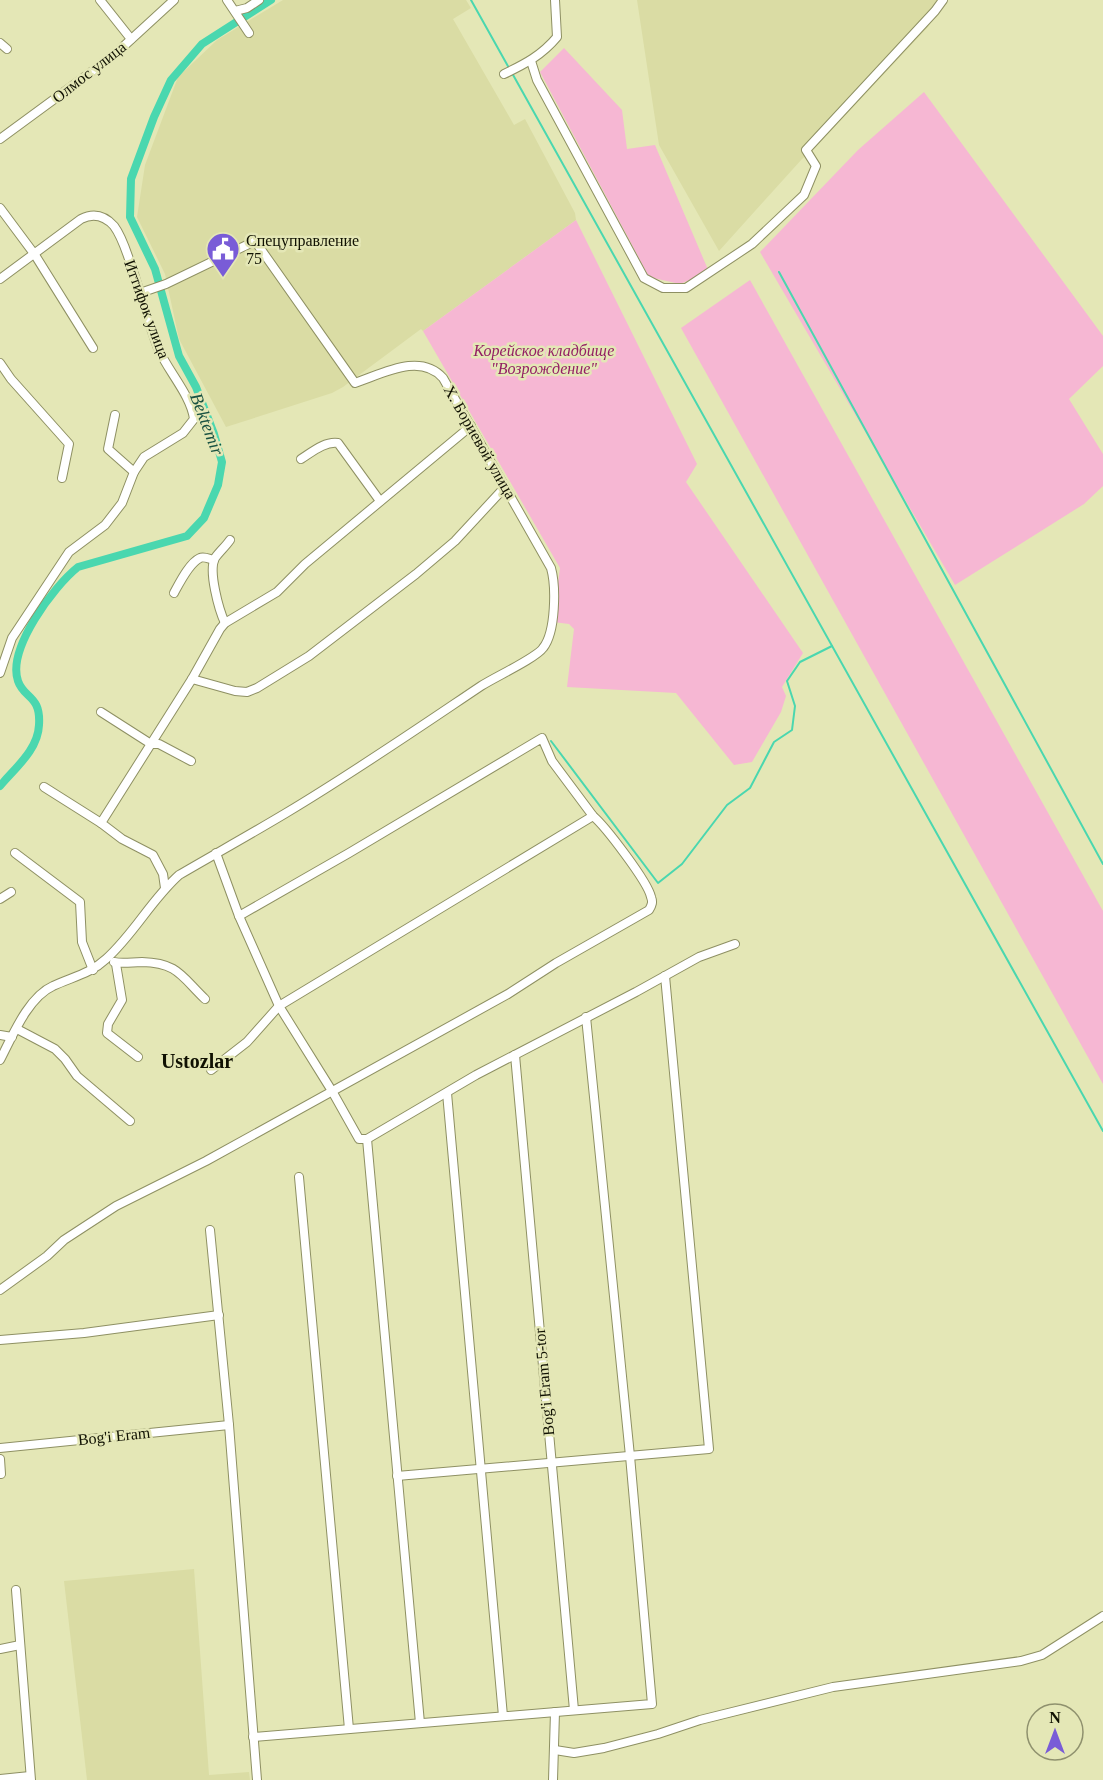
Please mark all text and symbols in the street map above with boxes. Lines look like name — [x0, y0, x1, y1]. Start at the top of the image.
street label: Олмос улица — [49, 38, 130, 107]
public building icon: Спецуправление 75 — [205, 231, 241, 278]
place label: Спецуправление 75 — [246, 232, 359, 267]
street label: Иттифок улица — [120, 257, 173, 361]
park label: Корейское кладбище "Возрождение" — [473, 342, 614, 378]
street label: Х. Бориевой улица — [440, 382, 519, 502]
water label: Bektemir — [186, 390, 228, 459]
district label: Ustozlar — [161, 1050, 233, 1072]
street label: Bog'i Eram 5-tor — [531, 1327, 558, 1436]
street label: Bog'i Eram — [77, 1424, 152, 1449]
north arrow — [1025, 1702, 1085, 1762]
text: N — [1049, 1709, 1061, 1726]

